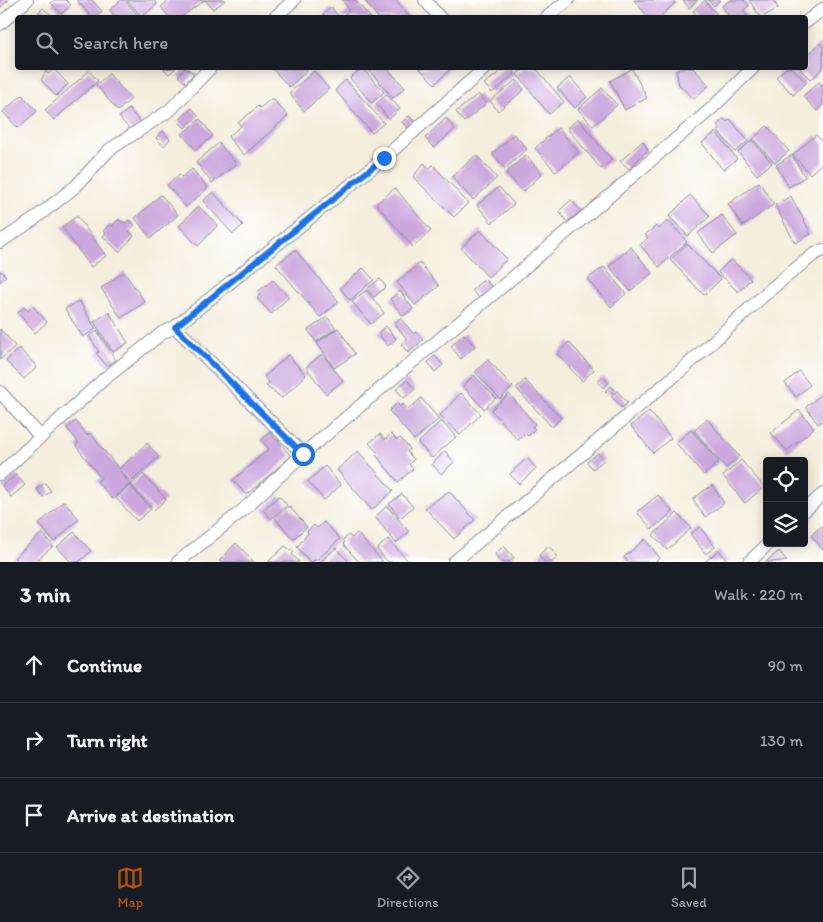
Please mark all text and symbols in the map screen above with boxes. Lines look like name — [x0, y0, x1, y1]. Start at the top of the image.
search box — [15, 15, 808, 70]
icon: search — [33, 29, 61, 57]
text: Search here — [73, 31, 168, 54]
route end — [373, 147, 396, 170]
route start — [292, 443, 315, 466]
map controls — [763, 457, 808, 547]
button: locate — [763, 457, 808, 502]
button: layers — [763, 502, 808, 547]
text: 3 min — [20, 582, 70, 607]
text: Walk · 220 m — [714, 585, 803, 604]
icon: ahead — [20, 651, 48, 679]
text: Continue — [67, 654, 142, 677]
text: 90 m — [768, 656, 803, 675]
icon: right — [20, 726, 48, 754]
text: Turn right — [67, 729, 148, 752]
text: 130 m — [760, 731, 803, 750]
icon: arrive — [20, 801, 48, 829]
text: Arrive at destination — [67, 804, 234, 827]
tab: Map — [116, 864, 144, 911]
tab: Directions — [377, 864, 438, 911]
tab: Saved — [671, 864, 707, 911]

